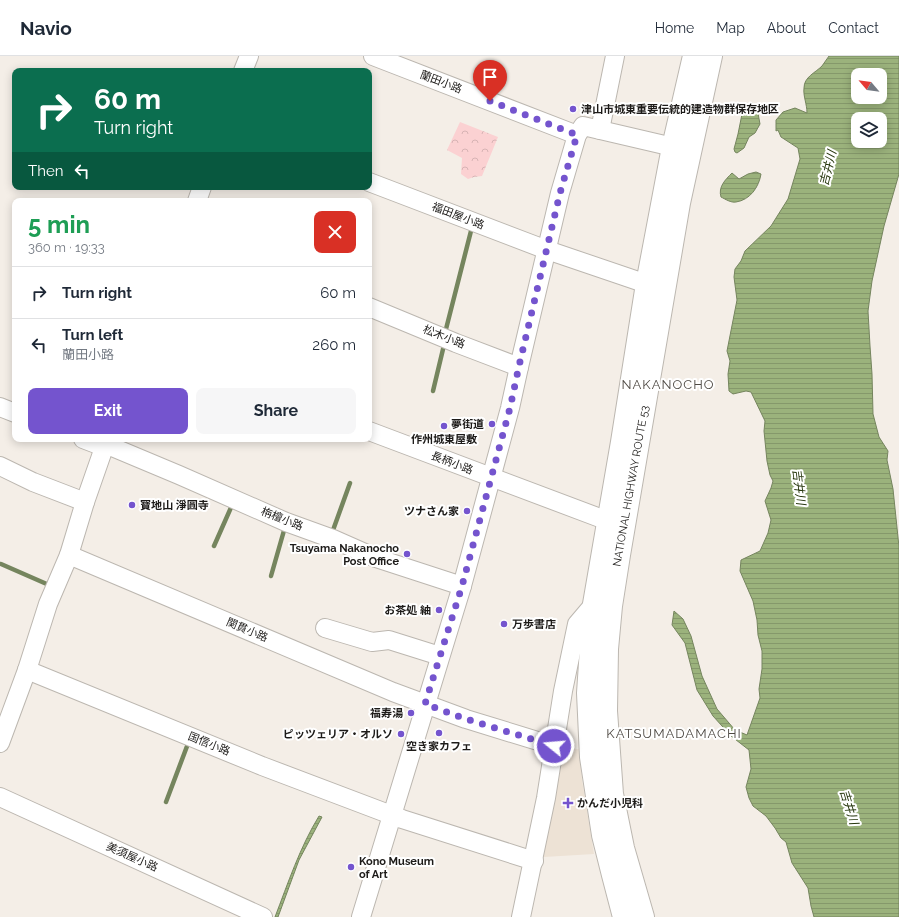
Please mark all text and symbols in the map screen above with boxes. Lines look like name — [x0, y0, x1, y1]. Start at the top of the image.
text: Navio — [20, 17, 72, 39]
text: Home — [655, 20, 694, 36]
text: Map — [716, 20, 745, 36]
text: About — [767, 20, 806, 36]
text: Contact — [828, 20, 879, 36]
pin — [473, 60, 507, 101]
icon: arrive — [479, 66, 501, 88]
street label: 蘭田小路 — [418, 68, 464, 96]
north arrow — [851, 68, 887, 104]
map controls — [851, 68, 887, 148]
text: 60 m — [94, 83, 161, 116]
icon: right — [28, 84, 80, 136]
place label: 津山市城東重要伝統的建造物群保存地区 — [581, 103, 779, 116]
marker: 津山市城東重要伝統的建造物群保存地区 — [568, 104, 578, 114]
button: layers — [851, 112, 887, 148]
text: Turn right — [94, 117, 173, 138]
water label: 吉井川 — [817, 147, 840, 187]
icon: left — [71, 160, 93, 182]
text: Then — [28, 162, 63, 180]
street label: 福田屋小路 — [430, 200, 486, 232]
text: 5 min — [28, 210, 90, 239]
button: close — [314, 211, 356, 253]
text: 360 m · 19:33 — [28, 240, 105, 255]
icon: right — [28, 282, 50, 304]
text: Turn right — [62, 284, 132, 302]
text: 60 m — [320, 284, 356, 302]
street label: 松木小路 — [421, 323, 467, 351]
text: Turn left — [62, 326, 123, 344]
icon: left — [28, 334, 50, 356]
text: 260 m — [312, 336, 356, 354]
text: 蘭田小路 — [62, 347, 114, 362]
district label: NAKANOCHO — [621, 377, 715, 392]
button: Exit — [28, 388, 188, 434]
button: Share — [196, 388, 356, 434]
street label: NATIONAL HIGHWAY ROUTE 53 — [610, 404, 652, 568]
place label: 夢街道 — [451, 418, 484, 431]
marker: 夢街道 — [487, 419, 497, 429]
marker: 作州城東屋敷 — [439, 421, 449, 431]
place label: 作州城東屋敷 — [411, 433, 478, 446]
street label: 長柄小路 — [429, 449, 475, 477]
water label: 吉井川 — [790, 468, 808, 508]
place label: 寶地山 淨圓寺 — [140, 499, 209, 512]
marker: 寶地山 淨圓寺 — [127, 500, 137, 510]
street label: 栴檀小路 — [259, 505, 305, 533]
place label: ツナさん家 — [404, 505, 459, 518]
marker: ツナさん家 — [462, 506, 472, 516]
place label: Tsuyama Nakanocho Post Office — [290, 542, 399, 568]
marker: Tsuyama Nakanocho Post Office — [402, 549, 412, 559]
place label: お茶処 紬 — [384, 604, 431, 617]
marker: お茶処 紬 — [434, 605, 444, 615]
street label: 関貫小路 — [224, 615, 270, 645]
place label: 万歩書店 — [512, 618, 556, 631]
marker: 万歩書店 — [499, 619, 509, 629]
place label: 福寿湯 — [370, 707, 403, 720]
marker: 福寿湯 — [406, 708, 416, 718]
position arrow — [533, 725, 575, 767]
district label: KATSUMADAMACHI — [606, 726, 742, 741]
place label: ピッツェリア・オルソ — [283, 728, 393, 741]
marker: 空き家カフェ — [434, 728, 444, 738]
marker: ピッツェリア・オルソ — [396, 729, 406, 739]
street label: 国信小路 — [186, 730, 232, 758]
place label: 空き家カフェ — [406, 740, 472, 753]
water label: 吉井川 — [837, 788, 862, 828]
marker: かんだ小児科 — [562, 797, 574, 809]
place label: かんだ小児科 — [577, 797, 643, 810]
street label: 美須屋小路 — [104, 840, 160, 874]
place label: Kono Museum of Art — [359, 855, 434, 881]
marker: Kono Museum of Art — [346, 862, 356, 872]

